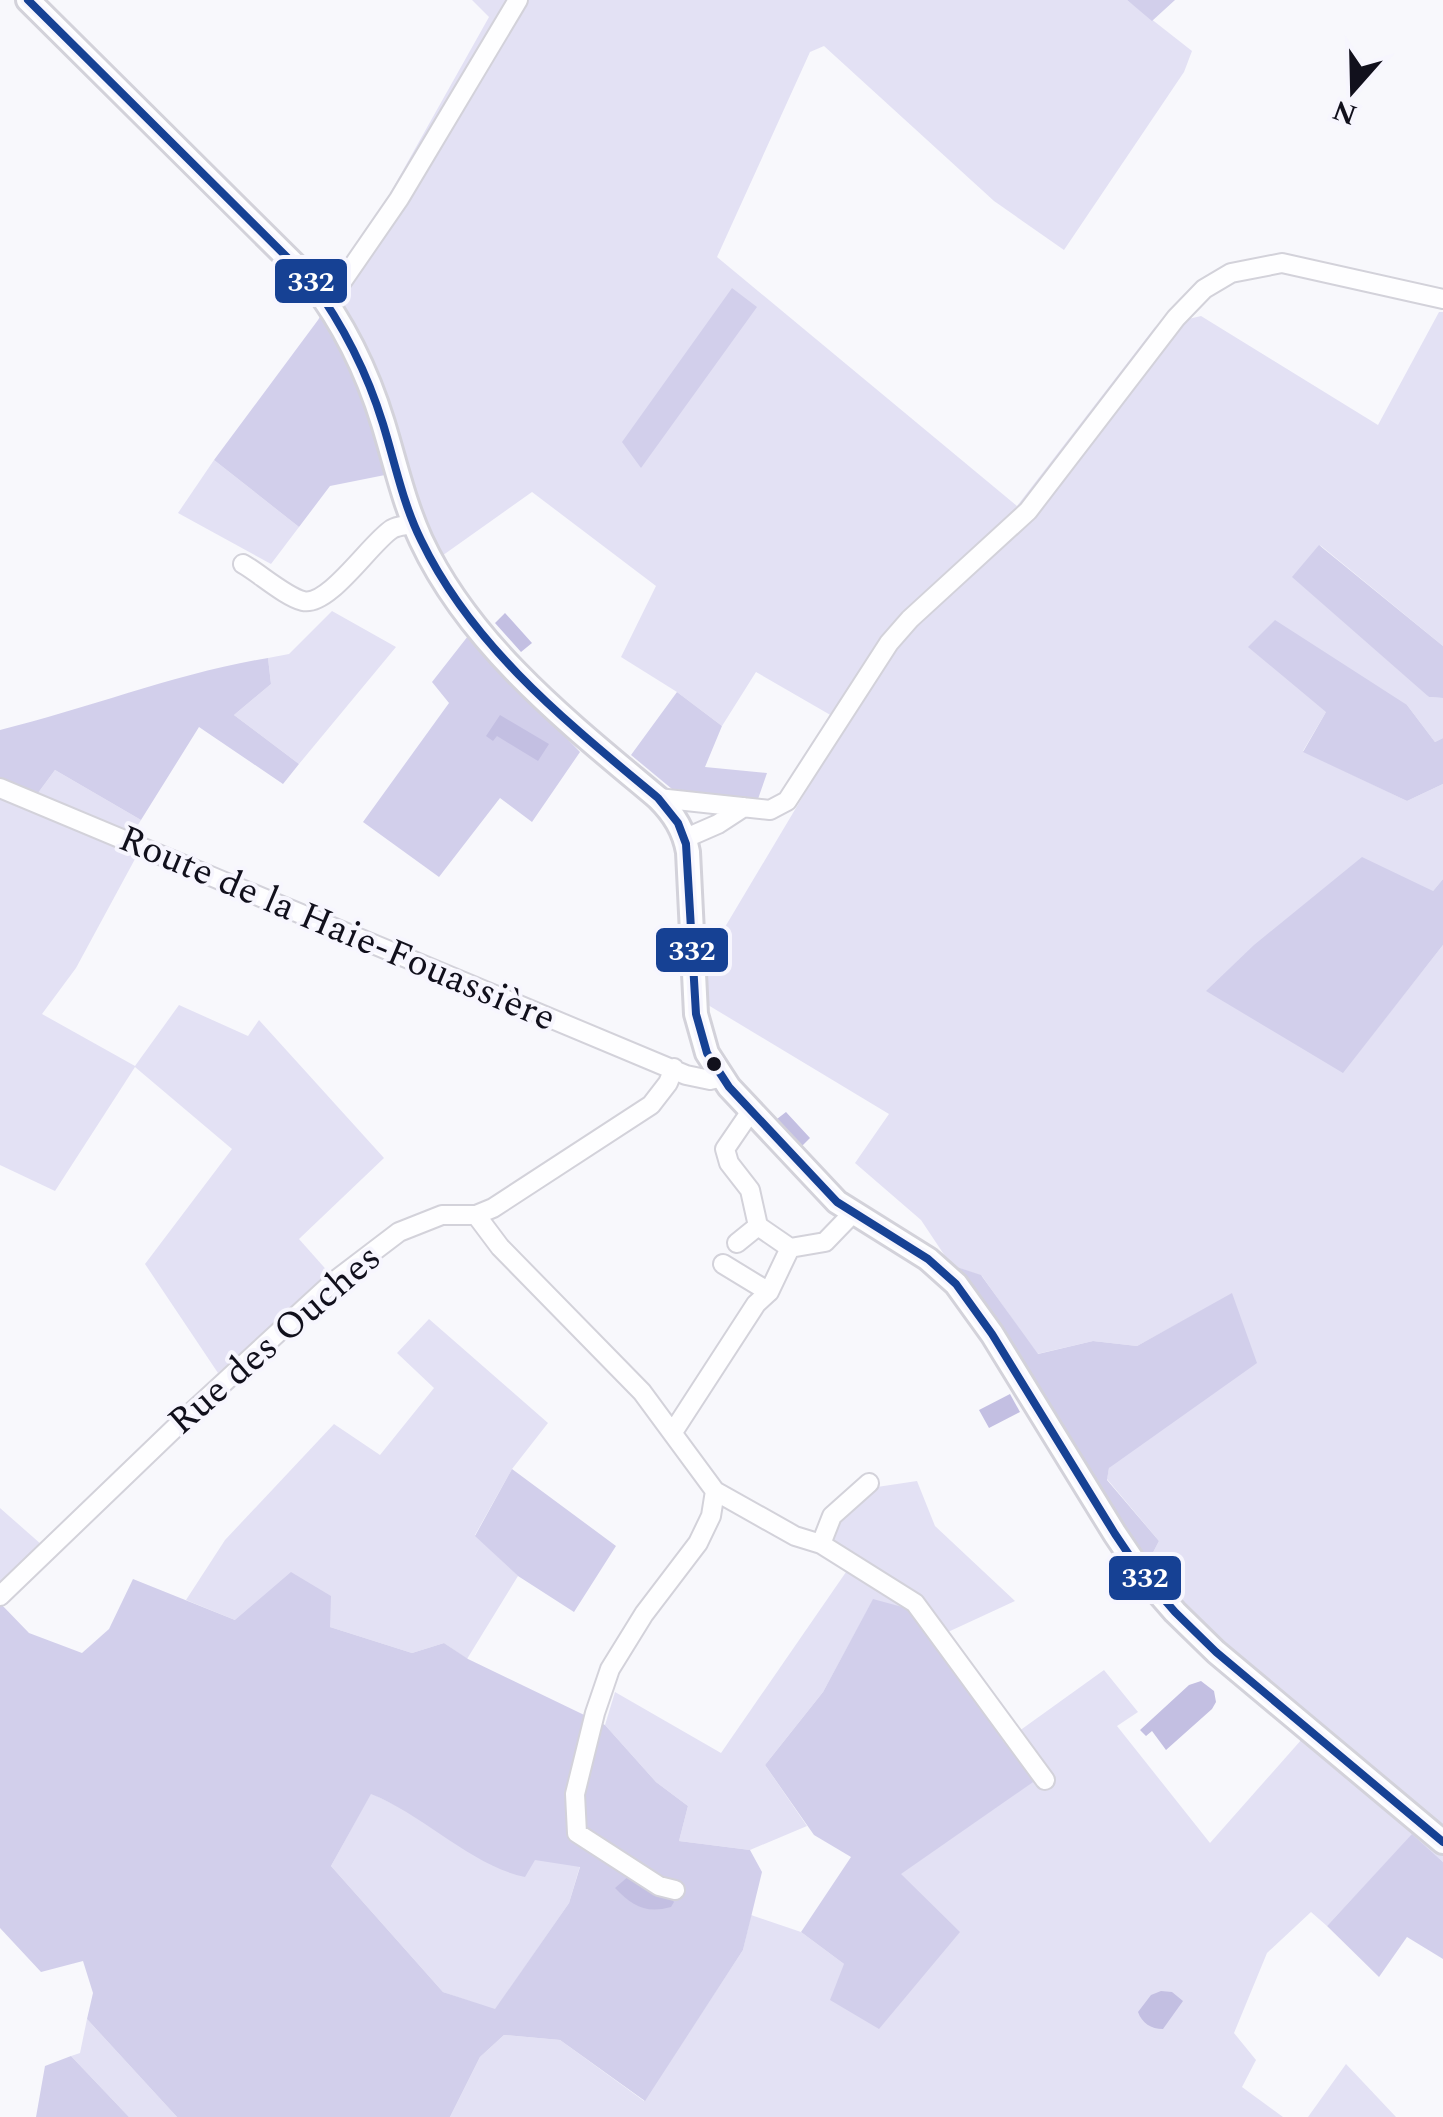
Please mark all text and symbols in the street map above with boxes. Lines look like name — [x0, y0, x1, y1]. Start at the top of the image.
north arrow — [1303, 40, 1403, 140]
text: N — [1327, 88, 1363, 136]
line badge: 332 — [273, 257, 349, 305]
text: 332 — [287, 261, 335, 304]
street label: Route de la Haie-Fouassière — [109, 811, 565, 1047]
line badge: 332 — [654, 926, 730, 974]
text: 332 — [668, 930, 716, 973]
unlabelled marker — [704, 1054, 724, 1074]
street label: Rue des Ouches — [155, 1231, 395, 1449]
line badge: 332 — [1107, 1554, 1183, 1602]
text: 332 — [1121, 1557, 1169, 1600]

